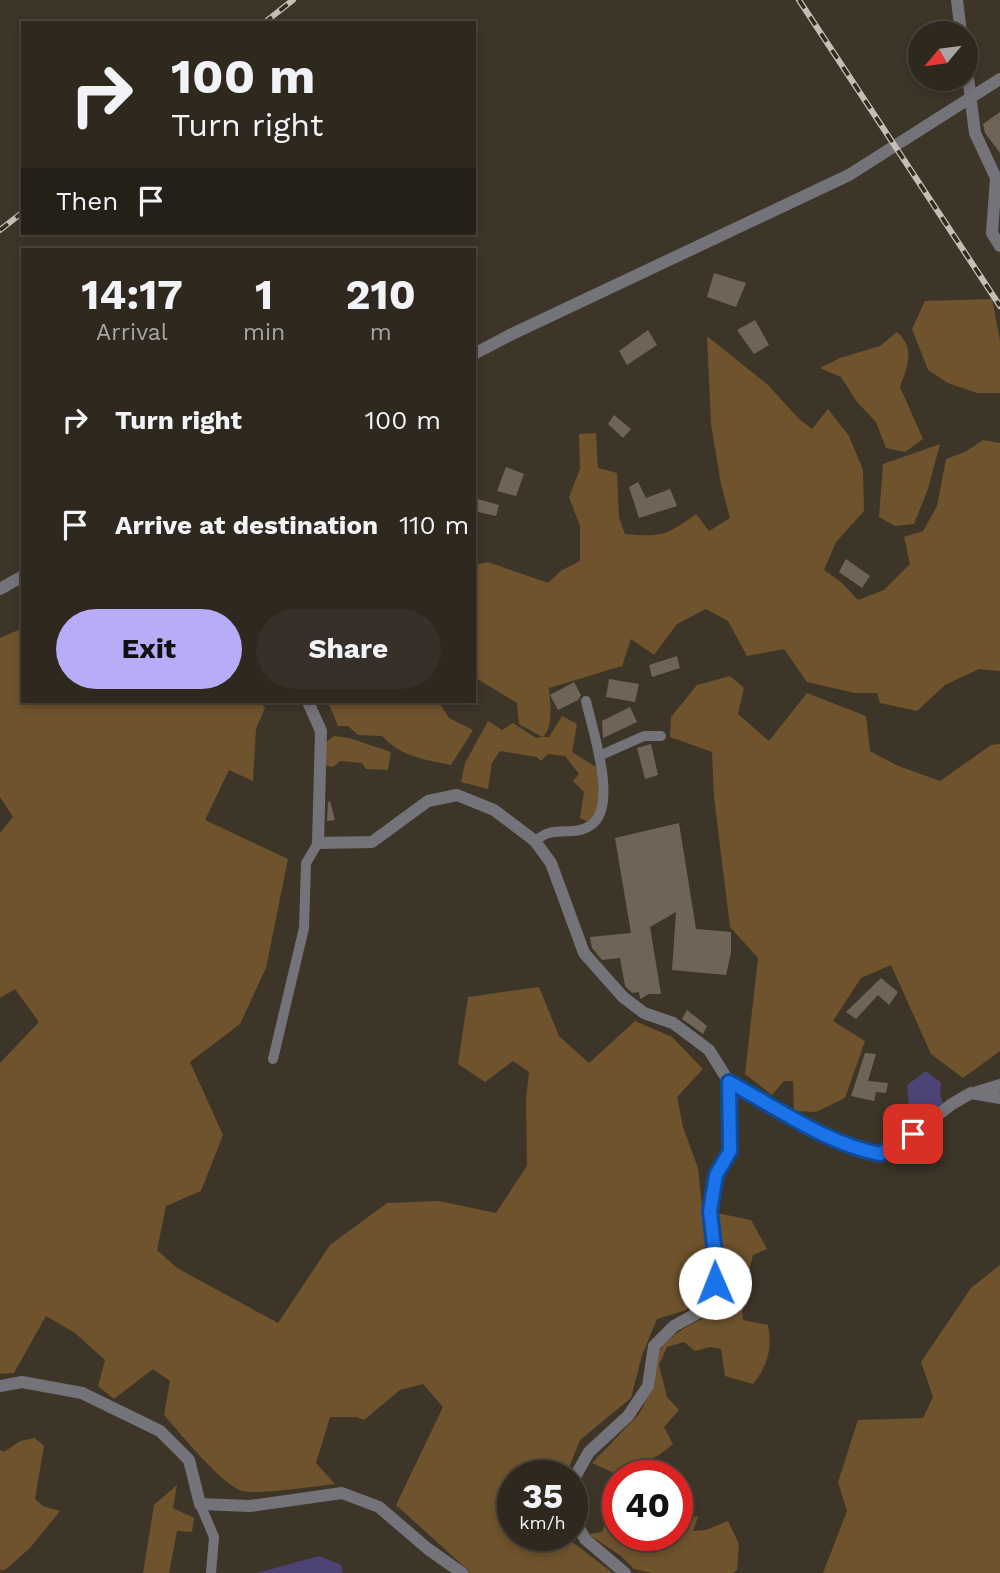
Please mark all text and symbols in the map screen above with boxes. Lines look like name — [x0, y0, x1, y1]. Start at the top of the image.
north arrow — [908, 21, 978, 91]
map controls — [908, 21, 978, 91]
text: 100 m — [171, 47, 315, 105]
icon: right — [56, 49, 147, 140]
text: Turn right — [171, 106, 323, 144]
icon: arrive — [132, 182, 170, 220]
text: Then — [56, 186, 118, 216]
text: 14:17 — [81, 270, 183, 319]
text: 1 — [255, 270, 273, 319]
text: 210 — [346, 270, 416, 319]
text: Arrival — [96, 319, 168, 346]
text: min — [243, 319, 285, 346]
text: m — [370, 319, 392, 346]
icon: right — [56, 401, 94, 439]
text: Turn right — [115, 405, 242, 435]
text: 100 m — [365, 405, 441, 435]
icon: arrive — [56, 506, 94, 544]
text: Arrive at destination — [115, 510, 378, 540]
text: 110 m — [399, 510, 469, 540]
button: Exit — [56, 609, 242, 689]
button: Share — [256, 609, 441, 689]
pin — [883, 1104, 943, 1164]
icon: arrive — [894, 1115, 932, 1153]
position arrow — [678, 1246, 752, 1320]
speed limit sign: 40 — [602, 1460, 693, 1551]
text: 35 — [522, 1475, 563, 1517]
text: km/h — [519, 1512, 566, 1533]

